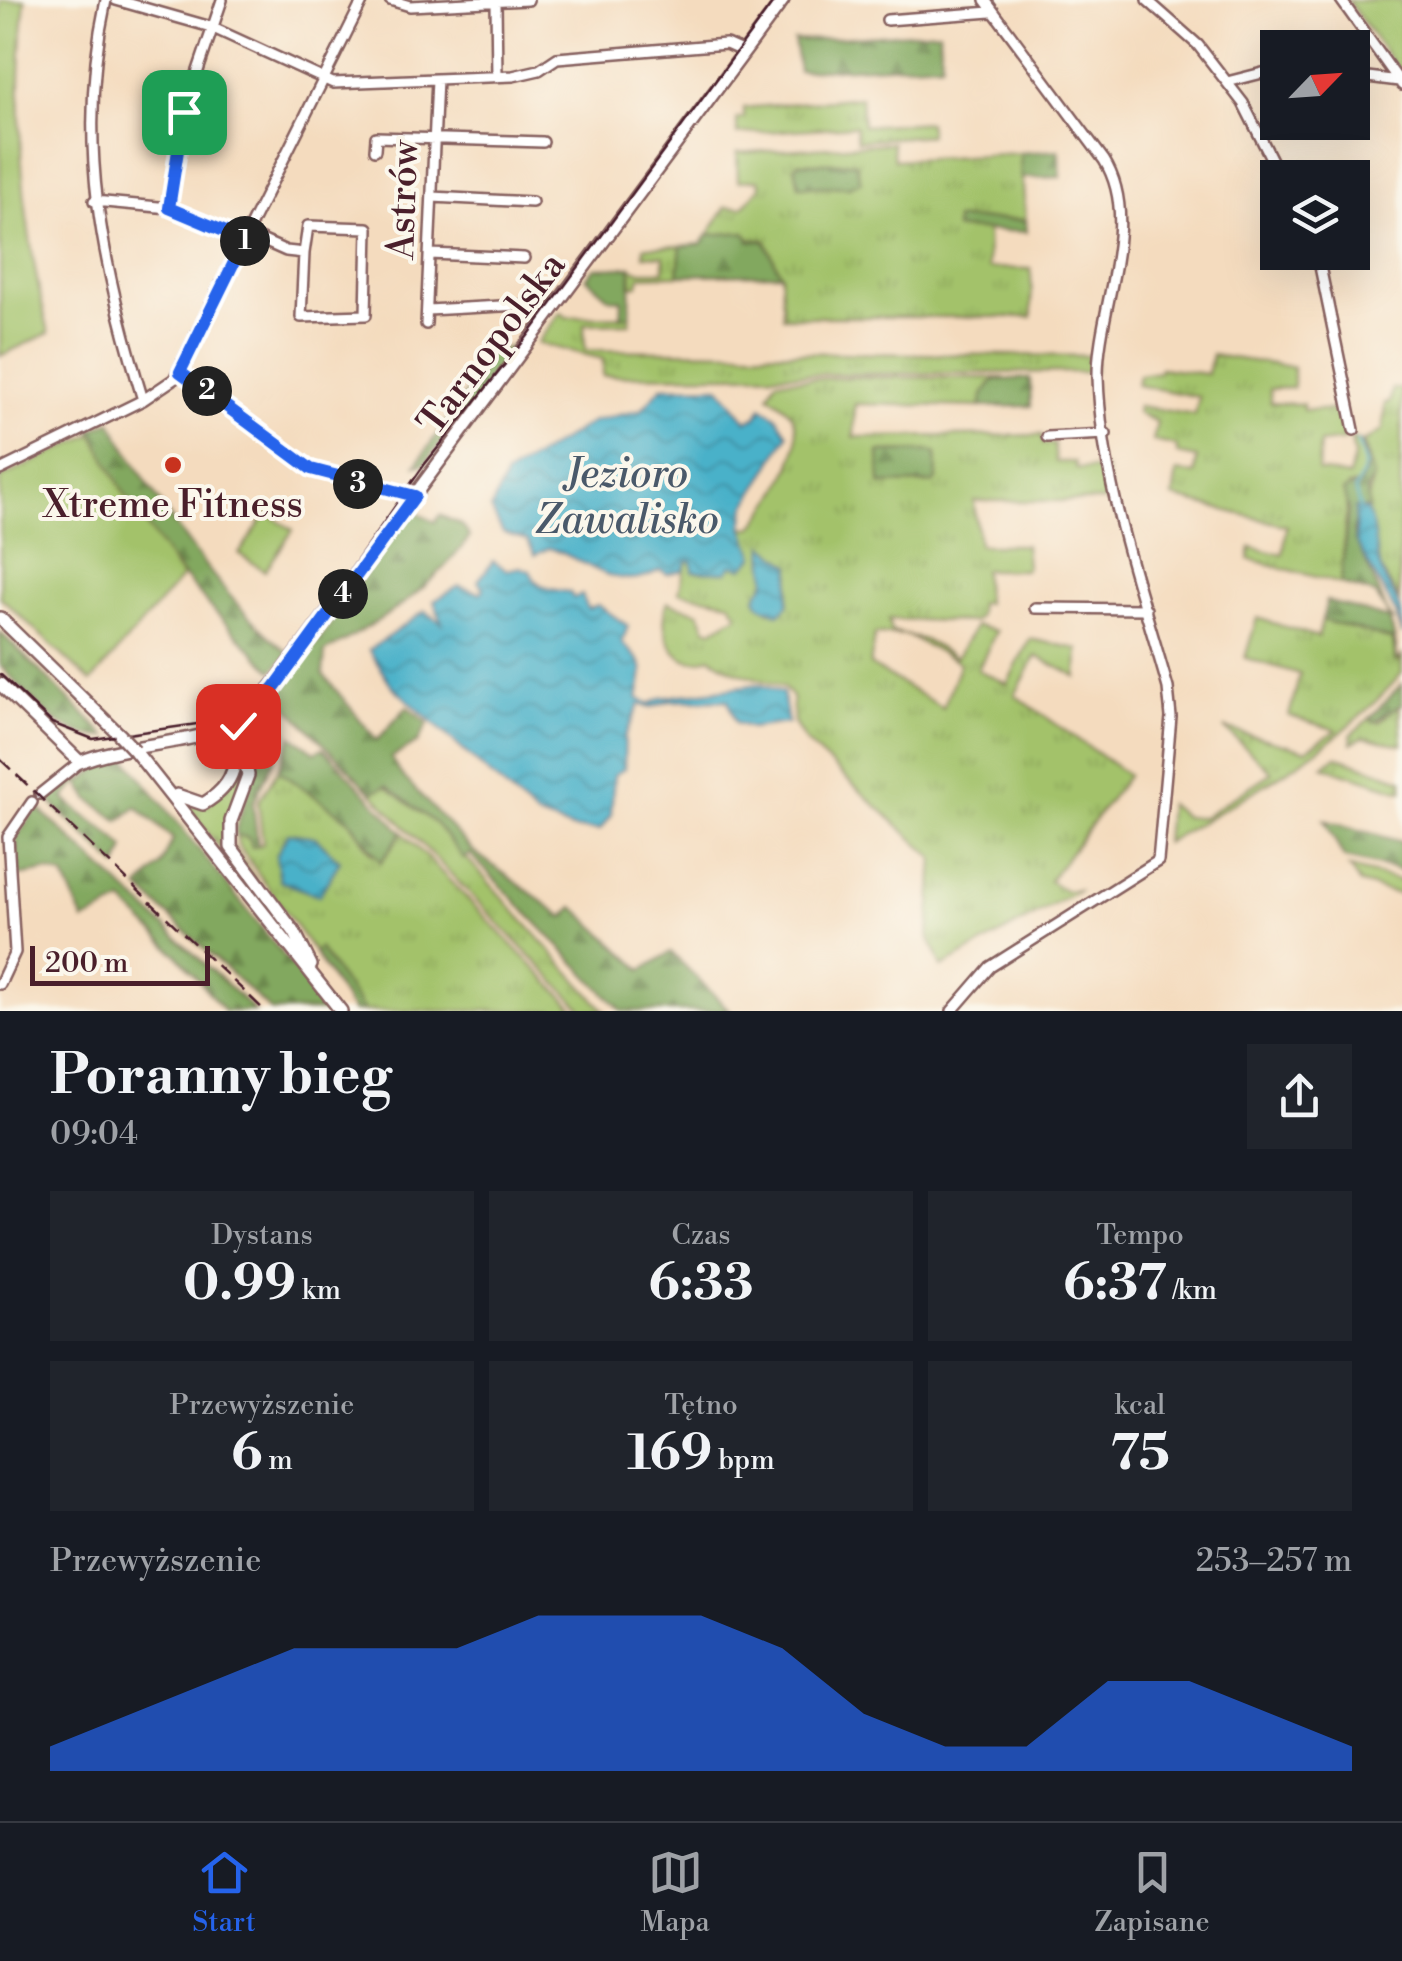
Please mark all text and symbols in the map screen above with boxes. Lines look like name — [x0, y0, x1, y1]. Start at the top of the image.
north arrow — [1260, 30, 1370, 140]
map controls — [1260, 30, 1370, 270]
pin — [142, 70, 227, 155]
icon: arrive — [157, 85, 212, 140]
street label: Astrów — [378, 138, 429, 261]
button: layers — [1260, 160, 1370, 270]
pin: 1 — [220, 216, 270, 266]
text: 1 — [238, 223, 252, 258]
street label: Tarnopolska — [408, 243, 577, 444]
pin: 2 — [182, 366, 232, 416]
text: 2 — [198, 373, 216, 408]
water label: Jezioro Zawalisko — [535, 450, 719, 546]
marker: Xtreme Fitness — [162, 454, 184, 476]
pin: 3 — [333, 459, 383, 509]
text: 3 — [350, 466, 366, 501]
place label: Xtreme Fitness — [42, 482, 303, 529]
pin: 4 — [318, 569, 368, 619]
text: 4 — [334, 576, 352, 611]
pin — [196, 684, 281, 769]
icon: check — [211, 699, 266, 754]
scale bar — [30, 941, 210, 986]
text: 200 m — [45, 946, 128, 981]
text: Poranny bieg — [50, 1042, 392, 1111]
button: share — [1247, 1044, 1352, 1149]
text: 09:04 — [50, 1114, 138, 1154]
text: Dystans — [211, 1218, 313, 1253]
text: Czas — [671, 1218, 731, 1253]
text: Tempo — [1096, 1218, 1184, 1253]
text: 0.99 — [183, 1253, 296, 1315]
text: 6:33 — [648, 1253, 754, 1315]
text: 6:37 — [1063, 1253, 1167, 1315]
text: km — [296, 1273, 341, 1308]
text: /km — [1167, 1273, 1217, 1308]
text: Przewyższenie — [170, 1388, 355, 1423]
text: Tętno — [664, 1388, 738, 1423]
text: kcal — [1115, 1388, 1165, 1423]
text: 6 — [231, 1423, 263, 1485]
text: 169 — [627, 1423, 712, 1485]
text: 75 — [1110, 1423, 1170, 1485]
text: m — [263, 1443, 293, 1478]
text: bpm — [712, 1443, 775, 1478]
text: Przewyższenie — [50, 1541, 261, 1581]
text: 253–257 m — [1196, 1541, 1352, 1581]
tab: Start — [192, 1845, 256, 1940]
tab: Mapa — [641, 1845, 710, 1940]
tab: Zapisane — [1095, 1845, 1210, 1940]

